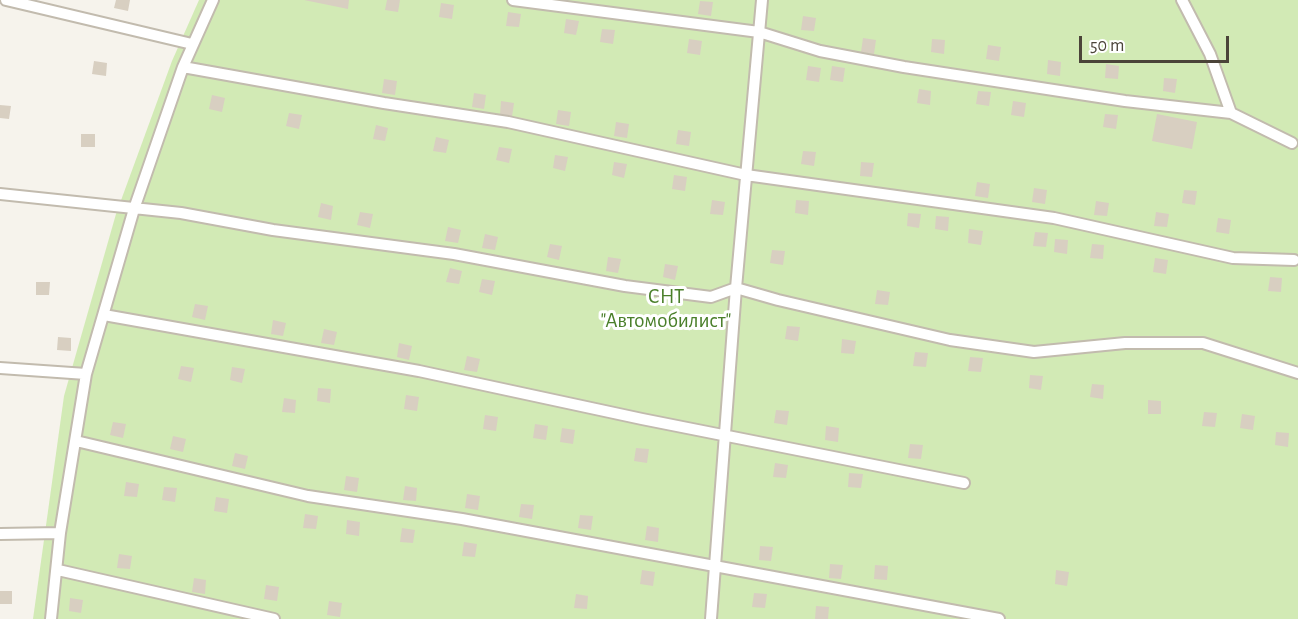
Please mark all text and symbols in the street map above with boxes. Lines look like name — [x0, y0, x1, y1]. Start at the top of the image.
scale bar — [1082, 24, 1232, 62]
text: 50 m — [1090, 37, 1124, 55]
park label: СНТ "Автомобилист" — [601, 284, 731, 334]

